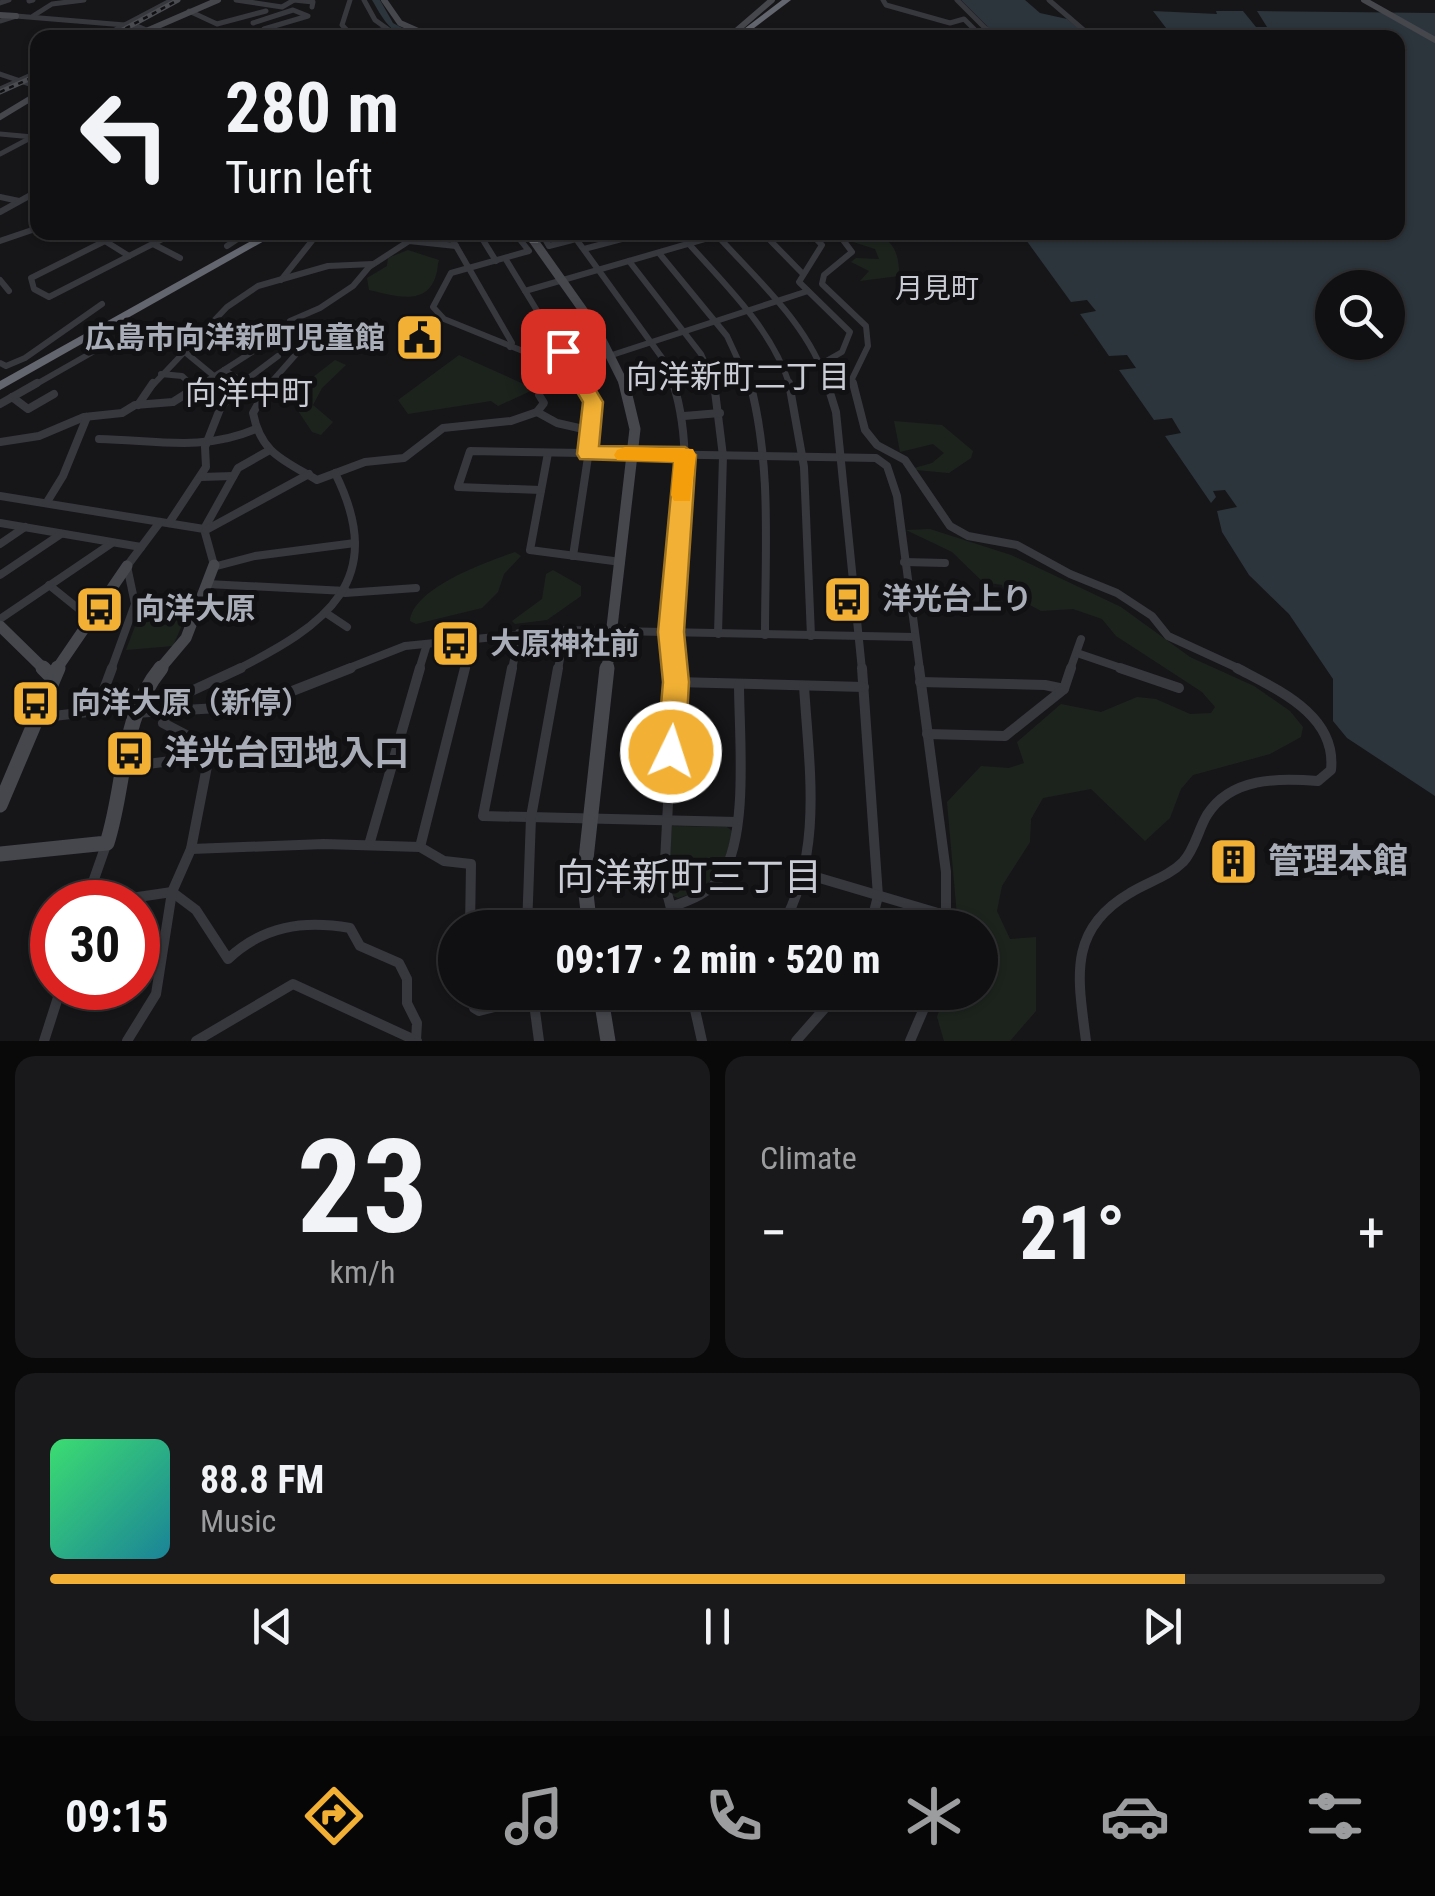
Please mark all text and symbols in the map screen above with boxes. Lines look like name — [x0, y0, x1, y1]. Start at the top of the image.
text: 280 m — [225, 67, 399, 149]
icon: left — [60, 70, 190, 200]
text: Turn left — [225, 151, 373, 204]
map controls — [1315, 270, 1405, 360]
button: search — [1315, 270, 1405, 360]
district label: 月見町 — [895, 272, 979, 305]
pin — [521, 309, 606, 394]
public building icon: 広島市向洋新町児童館 — [394, 312, 446, 364]
place label: 広島市向洋新町児童館 — [85, 320, 385, 355]
icon: arrive — [536, 324, 591, 379]
district label: 向洋新町二丁目 — [626, 358, 850, 396]
district label: 向洋中町 — [185, 374, 313, 412]
bus stop icon: 洋光台上り — [821, 573, 873, 625]
place label: 洋光台上り — [882, 581, 1032, 616]
bus stop icon: 向洋大原 — [74, 583, 126, 635]
place label: 向洋大原 — [135, 591, 255, 626]
bus stop icon: 大原神社前 — [429, 618, 481, 670]
place label: 大原神社前 — [490, 626, 640, 661]
bus stop icon: 向洋大原（新停） — [10, 677, 62, 729]
place label: 向洋大原（新停） — [71, 685, 311, 720]
position arrow — [619, 700, 723, 804]
bus stop icon: 洋光台団地入口 — [103, 727, 155, 779]
place label: 洋光台団地入口 — [164, 733, 409, 774]
building icon: 管理本館 — [1207, 835, 1259, 887]
place label: 管理本館 — [1268, 841, 1408, 882]
district label: 向洋新町三丁目 — [556, 855, 822, 899]
speed limit sign: 30 — [30, 880, 160, 1010]
text: 09:17 · 2 min · 520 m — [556, 938, 880, 982]
text: 23 — [297, 1111, 428, 1264]
text: Climate — [760, 1139, 857, 1177]
text: 21° — [1020, 1189, 1125, 1277]
text: − — [760, 1201, 788, 1265]
text: + — [1358, 1201, 1385, 1265]
text: km/h — [330, 1253, 395, 1291]
text: 88.8 FM — [200, 1458, 324, 1502]
text: Music — [200, 1502, 276, 1540]
icon: previous — [245, 1599, 300, 1654]
icon: pause — [690, 1599, 745, 1654]
icon: next — [1135, 1599, 1190, 1654]
icon: directions — [299, 1781, 369, 1851]
icon: music — [499, 1781, 569, 1851]
icon: phone — [699, 1781, 769, 1851]
icon: climate — [899, 1781, 969, 1851]
icon: car — [1100, 1781, 1170, 1851]
icon: filters — [1300, 1781, 1370, 1851]
text: 09:15 — [65, 1790, 168, 1843]

